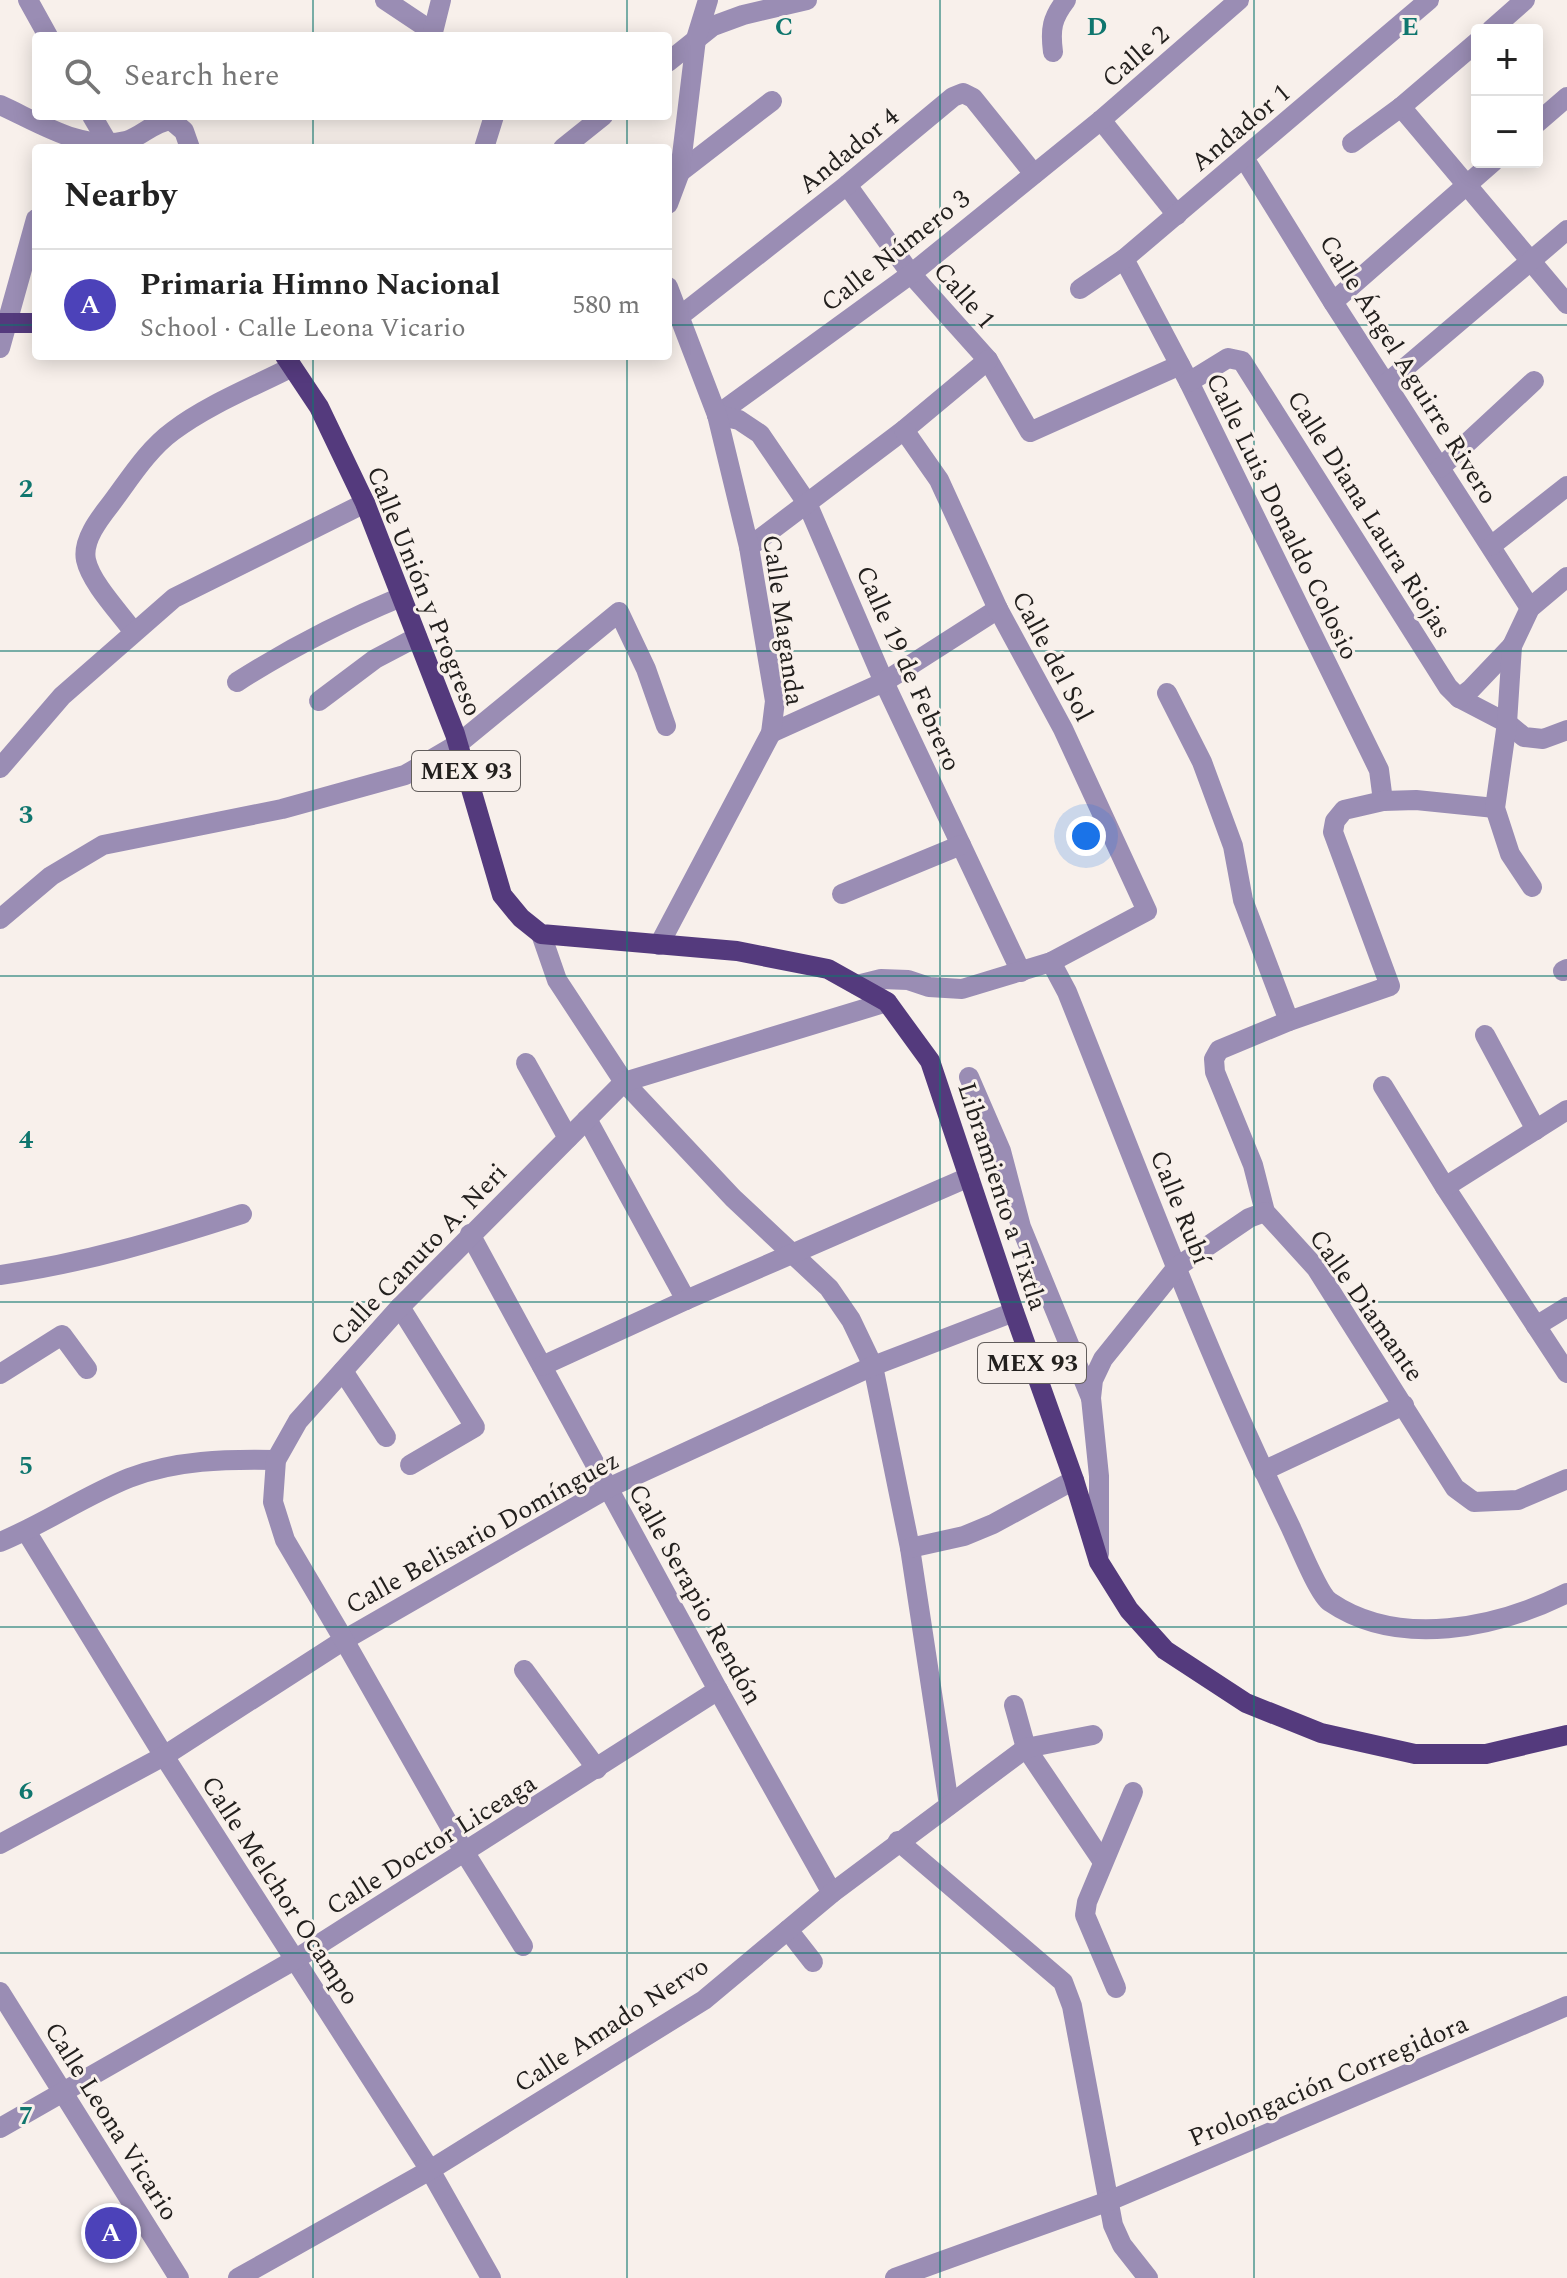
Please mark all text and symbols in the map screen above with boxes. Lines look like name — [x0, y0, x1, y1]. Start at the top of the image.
text: C — [775, 7, 793, 47]
text: D — [1087, 7, 1107, 47]
text: E — [1401, 7, 1419, 47]
street label: Calle 2 — [1093, 16, 1179, 98]
map controls — [1471, 24, 1543, 168]
button: + — [1471, 24, 1543, 96]
search box — [32, 32, 672, 120]
text: Search here — [124, 53, 280, 99]
icon: search — [60, 54, 104, 98]
street label: Andador 1 — [1182, 74, 1300, 182]
button: − — [1471, 96, 1543, 168]
street label: Andador 4 — [789, 97, 908, 204]
text: Nearby — [64, 170, 177, 222]
street label: Calle Número 3 — [812, 180, 979, 322]
street label: Calle Ángel Aguirre Rivero — [1309, 227, 1508, 512]
street label: Calle 1 — [923, 253, 1005, 339]
text: Primaria Himno Nacional — [140, 262, 500, 308]
text: A — [80, 285, 100, 325]
text: 580 m — [572, 285, 640, 325]
text: School · Calle Leona Vicario — [140, 308, 465, 348]
street label: Calle Luis Donaldo Colosio — [1195, 366, 1369, 667]
street label: Calle Diana Laura Riojas — [1276, 383, 1462, 646]
street label: Calle Unión y Progreso — [356, 460, 493, 723]
text: 2 — [19, 469, 33, 509]
street label: Calle Maganda — [751, 532, 815, 709]
street label: Calle 19 de Febrero — [845, 559, 971, 778]
street label: Calle del Sol — [1001, 584, 1103, 729]
road number: MEX 93 — [412, 751, 520, 791]
text: 3 — [19, 795, 33, 835]
your location — [1066, 816, 1106, 856]
street label: Libramiento a Tixtla — [946, 1077, 1058, 1316]
text: 4 — [19, 1120, 34, 1160]
street label: Calle Rubí — [1139, 1144, 1222, 1272]
street label: Calle Canuto A. Neri — [321, 1154, 517, 1355]
street label: Calle Diamante — [1299, 1221, 1434, 1390]
road number: MEX 93 — [978, 1343, 1086, 1383]
street label: Calle Belisario Domínguez — [338, 1441, 627, 1625]
text: 5 — [19, 1446, 33, 1486]
street label: Calle Serapio Rendón — [617, 1476, 773, 1713]
street label: Calle Doctor Liceaga — [318, 1764, 545, 1926]
street label: Calle Melchor Ocampo — [191, 1768, 370, 2013]
text: 6 — [19, 1771, 33, 1811]
street label: Calle Amado Nervo — [506, 1947, 717, 2103]
street label: Prolongación Corregidora — [1182, 2004, 1475, 2158]
street label: Calle Leona Vicario — [34, 2014, 189, 2229]
text: 7 — [19, 2096, 33, 2136]
pin: A — [85, 2203, 137, 2263]

